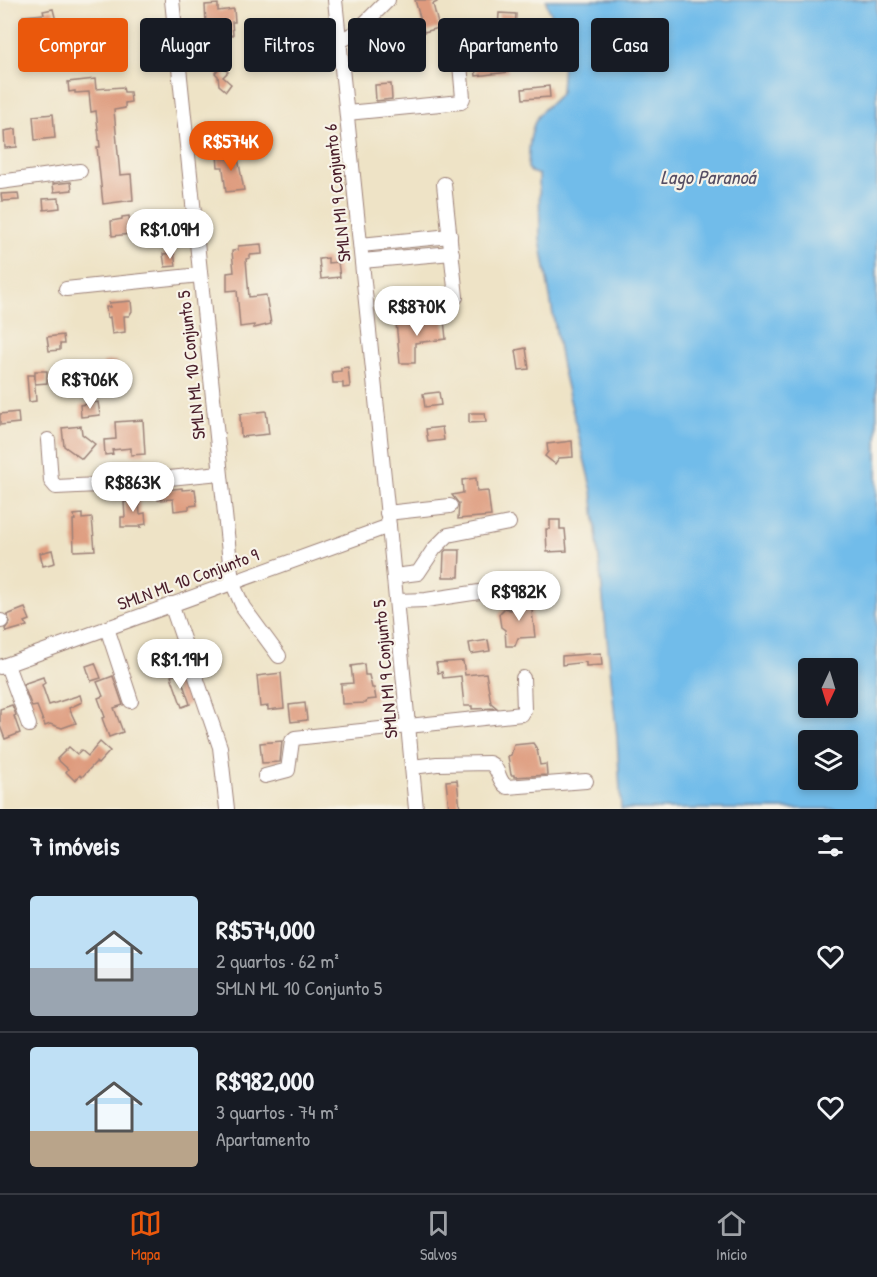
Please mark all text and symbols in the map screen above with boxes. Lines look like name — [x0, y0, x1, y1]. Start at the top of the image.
chip: Comprar — [18, 18, 128, 72]
chip: Alugar — [140, 18, 232, 72]
chip: Filtros — [244, 18, 336, 72]
chip: Novo — [348, 18, 426, 72]
chip: Apartamento — [438, 18, 579, 72]
chip: Casa — [591, 18, 669, 72]
pin: R$574K — [182, 121, 280, 172]
street label: SMLN MI 9 Conjunto 6 — [317, 123, 357, 263]
text: R$574K — [203, 127, 259, 154]
water label: Lago Paranoá — [661, 163, 758, 191]
pin: R$1.09M — [115, 209, 225, 260]
text: R$1.09M — [141, 215, 199, 242]
pin: R$870K — [368, 286, 466, 337]
street label: SMLN ML 10 Conjunto 5 — [171, 289, 211, 441]
text: R$870K — [388, 292, 446, 319]
pin: R$706K — [41, 359, 139, 410]
text: R$706K — [62, 365, 118, 392]
pin: R$863K — [84, 462, 182, 513]
text: R$863K — [105, 468, 161, 495]
street label: SMLN ML 10 Conjunto 9 — [114, 542, 262, 616]
pin: R$982K — [470, 571, 568, 622]
text: R$982K — [491, 577, 547, 604]
street label: SMLN MI 9 Conjunto 5 — [366, 598, 404, 739]
pin: R$1.19M — [125, 639, 235, 690]
text: R$1.19M — [151, 645, 209, 672]
north arrow — [798, 658, 858, 718]
map controls — [798, 658, 858, 790]
button: layers — [798, 730, 858, 790]
text: 7 imóveis — [30, 828, 119, 863]
icon: filters — [814, 829, 847, 862]
text: R$574,000 — [216, 912, 315, 947]
icon: home — [78, 920, 150, 992]
icon: heart — [814, 940, 847, 973]
text: 2 quartos · 62 m² — [216, 947, 339, 974]
text: SMLN ML 10 Conjunto 5 — [216, 974, 382, 1001]
text: R$982,000 — [216, 1063, 314, 1098]
icon: home — [78, 1071, 150, 1143]
icon: heart — [814, 1091, 847, 1124]
text: 3 quartos · 74 m² — [216, 1098, 338, 1125]
text: Apartamento — [216, 1125, 310, 1152]
tab: Mapa — [129, 1207, 162, 1265]
tab: Salvos — [420, 1207, 457, 1265]
tab: Início — [715, 1207, 748, 1265]

